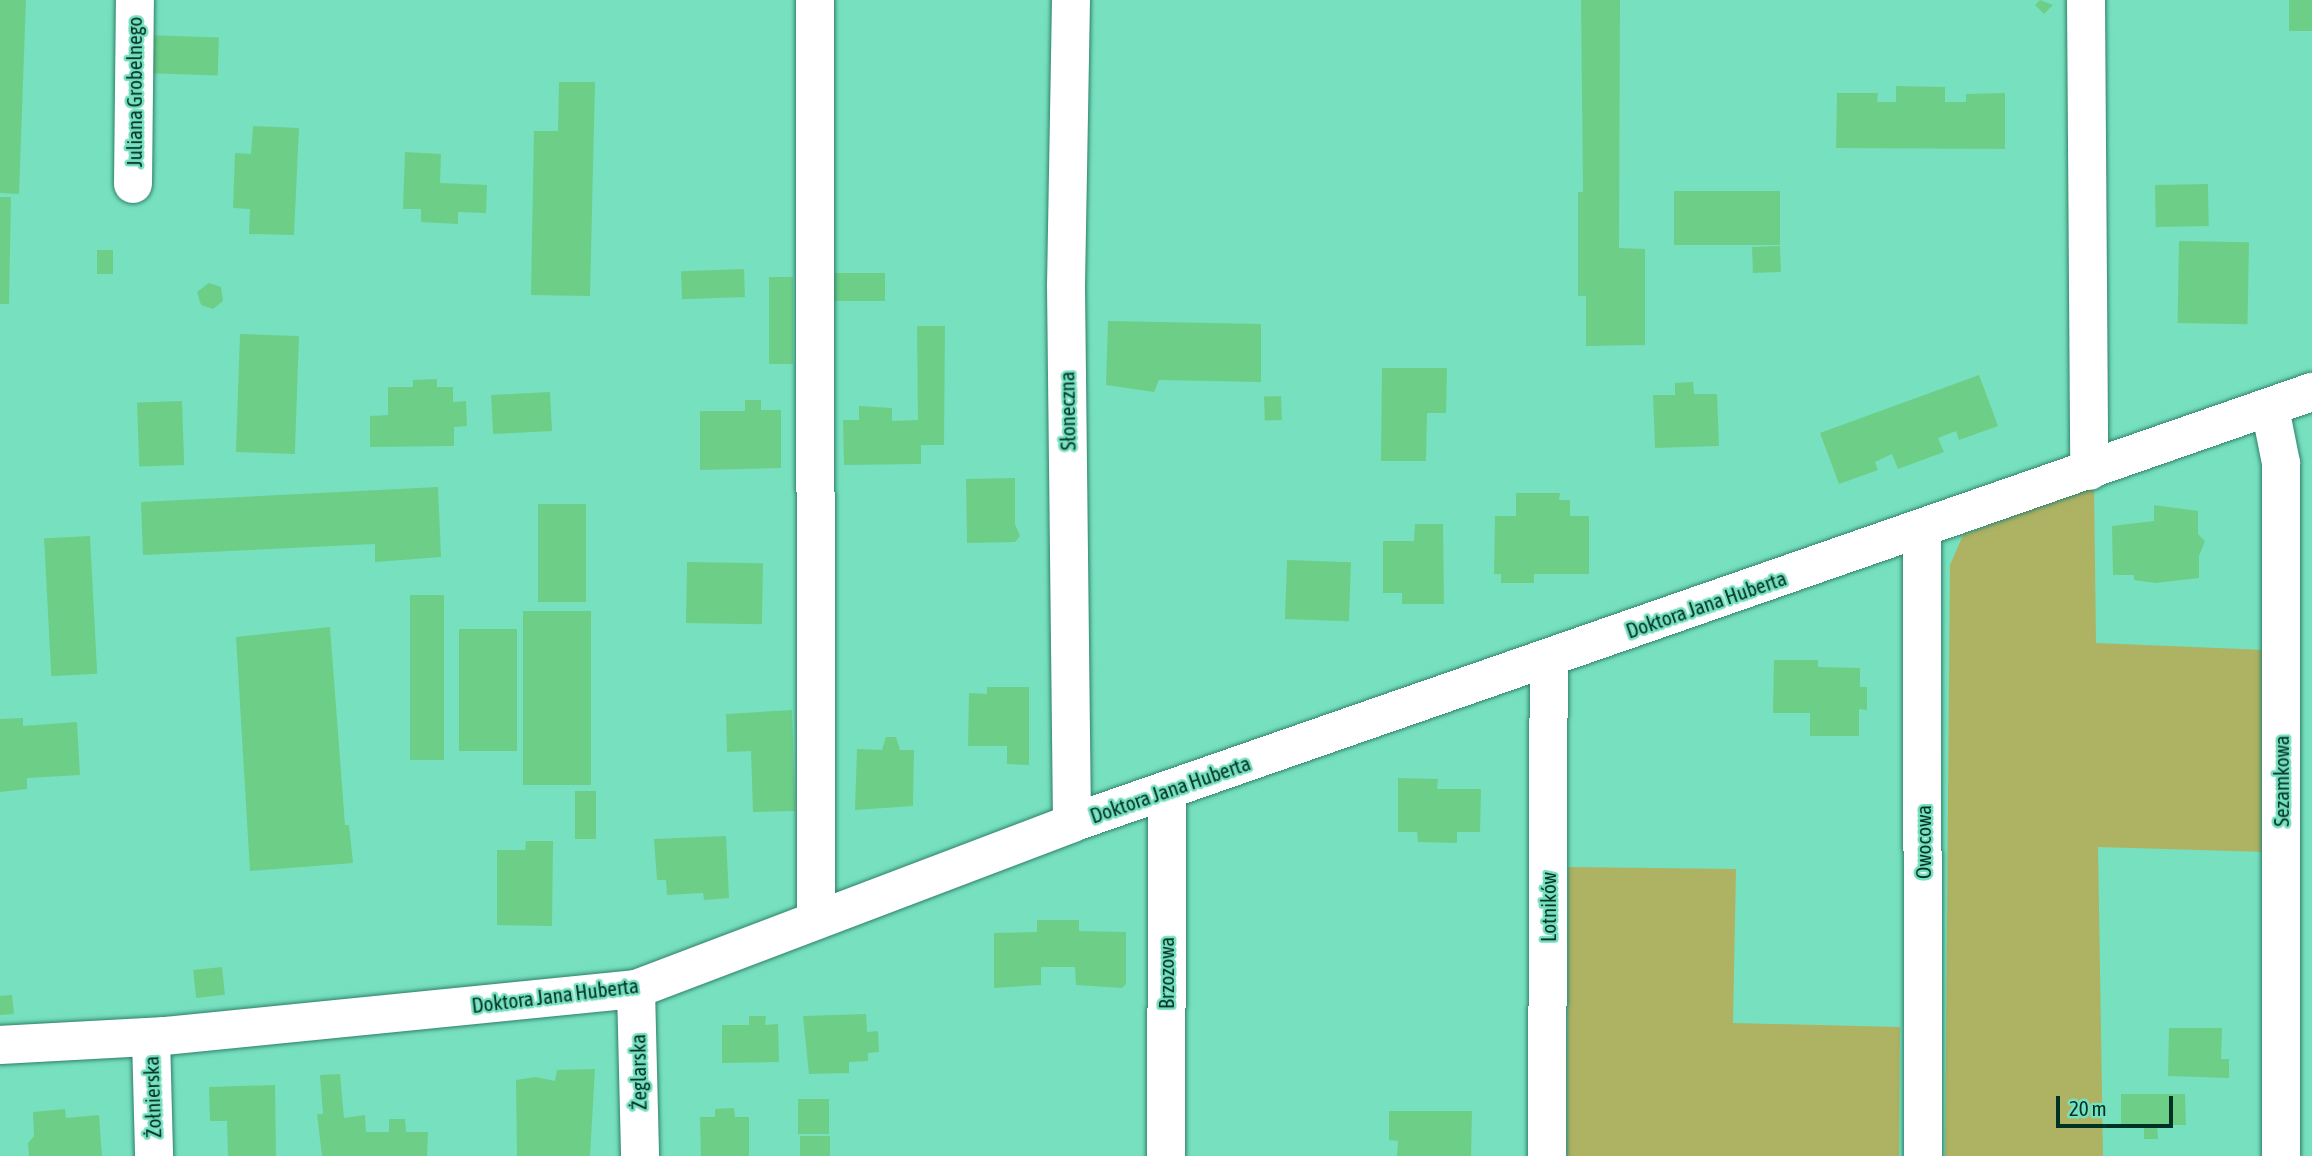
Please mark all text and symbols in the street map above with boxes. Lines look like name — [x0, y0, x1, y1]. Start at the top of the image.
street label: Juliana Grobelnego — [121, 17, 147, 167]
street label: Słoneczna — [1054, 371, 1080, 451]
street label: Doktora Jana Huberta — [1623, 565, 1789, 643]
street label: Sezamkowa — [2268, 735, 2294, 827]
street label: Doktora Jana Huberta — [1087, 750, 1253, 828]
street label: Owocowa — [1910, 805, 1936, 879]
street label: Lotników — [1535, 872, 1561, 942]
street label: Brzozowa — [1153, 937, 1179, 1009]
street label: Doktora Jana Huberta — [470, 972, 640, 1018]
street label: Żeglarska — [625, 1034, 651, 1110]
street label: Żołnierska — [138, 1056, 166, 1138]
scale bar — [2060, 1082, 2177, 1126]
text: 20 m — [2069, 1096, 2107, 1120]

